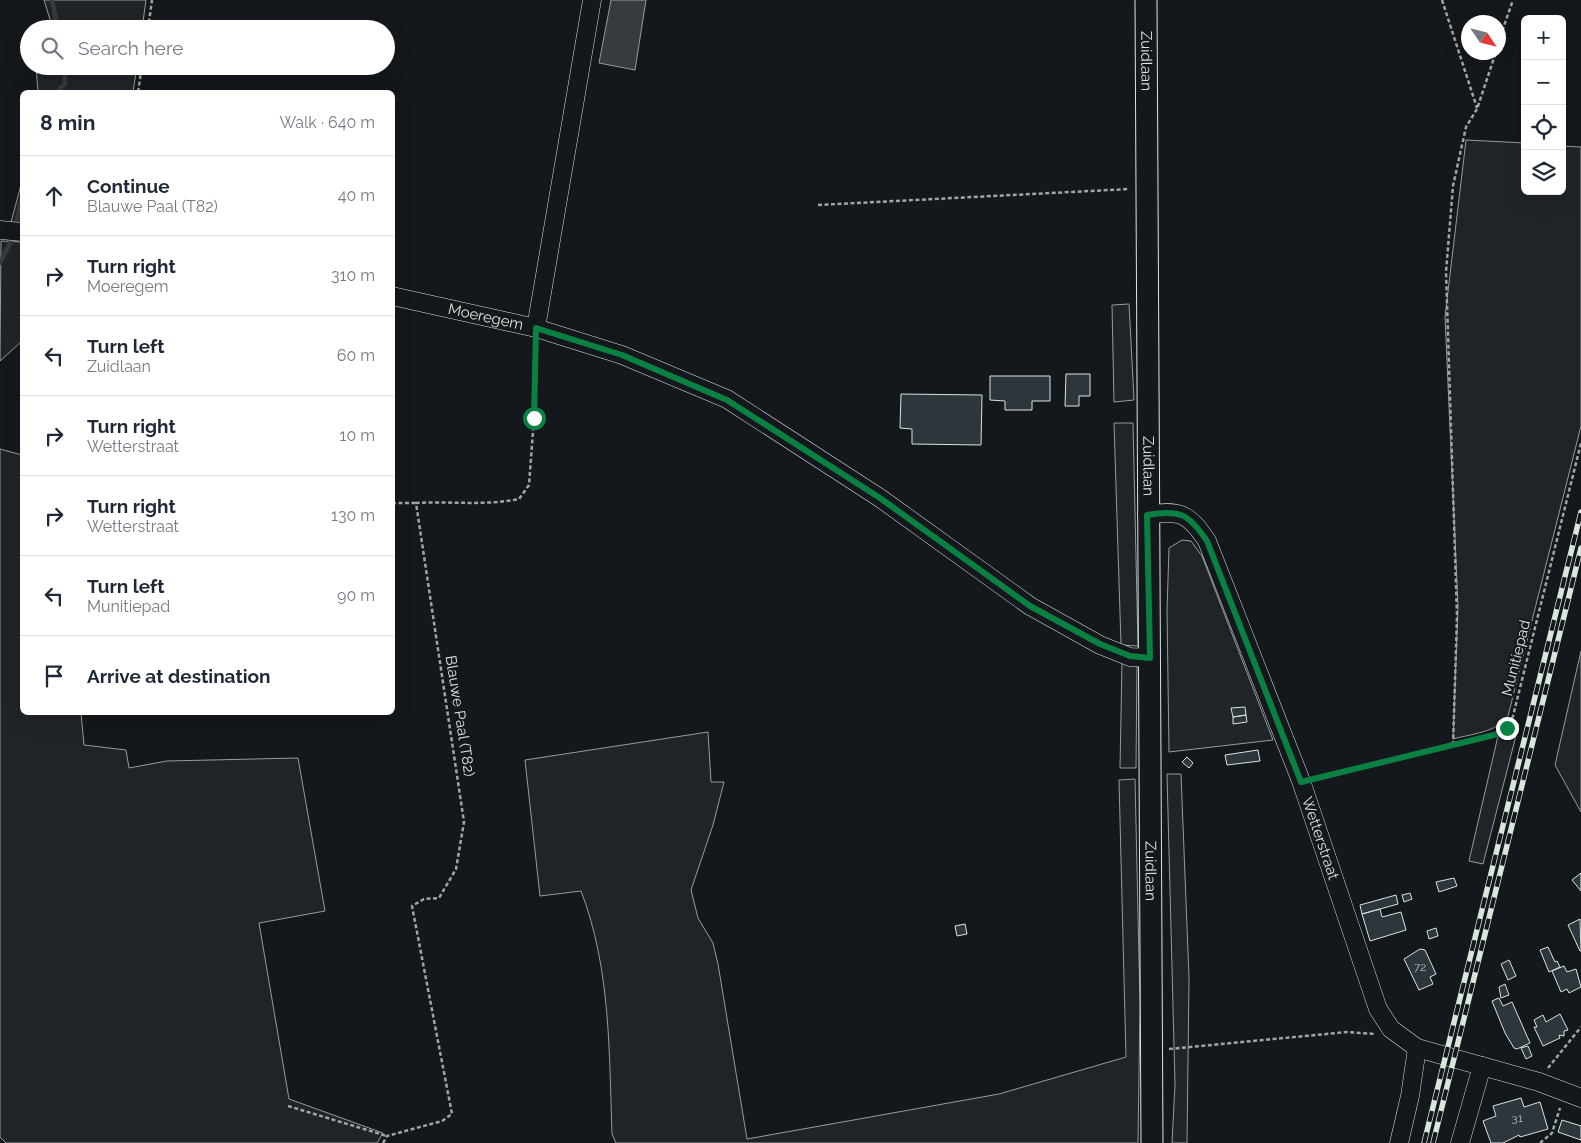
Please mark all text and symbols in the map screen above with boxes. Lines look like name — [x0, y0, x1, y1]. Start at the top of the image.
north arrow — [1461, 15, 1506, 60]
map controls — [1521, 15, 1566, 195]
button: + — [1521, 15, 1566, 60]
search box — [20, 20, 395, 75]
street label: Zuidlaan — [1137, 31, 1155, 91]
icon: search — [38, 34, 66, 62]
text: Search here — [78, 37, 184, 59]
button: − — [1521, 60, 1566, 105]
button: locate — [1521, 105, 1566, 150]
text: 8 min — [40, 110, 95, 135]
text: Walk · 640 m — [279, 113, 375, 132]
button: layers — [1521, 150, 1566, 195]
text: Continue — [87, 175, 170, 197]
icon: ahead — [40, 182, 68, 210]
text: 40 m — [338, 186, 375, 205]
text: Blauwe Paal (T82) — [87, 197, 218, 216]
text: Turn right — [87, 255, 176, 277]
icon: right — [40, 262, 68, 290]
text: 310 m — [331, 266, 375, 285]
text: Moeregem — [87, 277, 169, 296]
street label: Moeregem — [446, 300, 525, 334]
text: Turn left — [87, 335, 164, 357]
icon: left — [40, 342, 68, 370]
text: 60 m — [337, 346, 375, 365]
text: Zuidlaan — [87, 357, 151, 376]
route start — [523, 407, 546, 430]
text: Turn right — [87, 415, 176, 437]
icon: right — [40, 422, 68, 450]
text: 10 m — [340, 426, 375, 445]
street label: Zuidlaan — [1139, 436, 1158, 496]
text: Wetterstraat — [87, 437, 179, 456]
text: Turn right — [87, 495, 176, 517]
icon: right — [40, 502, 68, 530]
text: 130 m — [331, 506, 375, 525]
text: Wetterstraat — [87, 517, 179, 536]
text: Turn left — [87, 575, 164, 597]
icon: left — [40, 582, 68, 610]
text: 90 m — [337, 586, 375, 605]
text: Munitiepad — [87, 597, 170, 616]
street label: Munitiepad — [1498, 618, 1534, 698]
street label: Blauwe Paal (T82) — [442, 654, 478, 778]
icon: arrive — [40, 662, 68, 690]
text: Arrive at destination — [87, 665, 271, 687]
route end — [1496, 717, 1519, 740]
street label: Wetterstraat — [1298, 795, 1343, 882]
street label: Zuidlaan — [1141, 841, 1160, 901]
house number: 72 — [1414, 960, 1426, 974]
house number: 31 — [1511, 1111, 1523, 1125]

